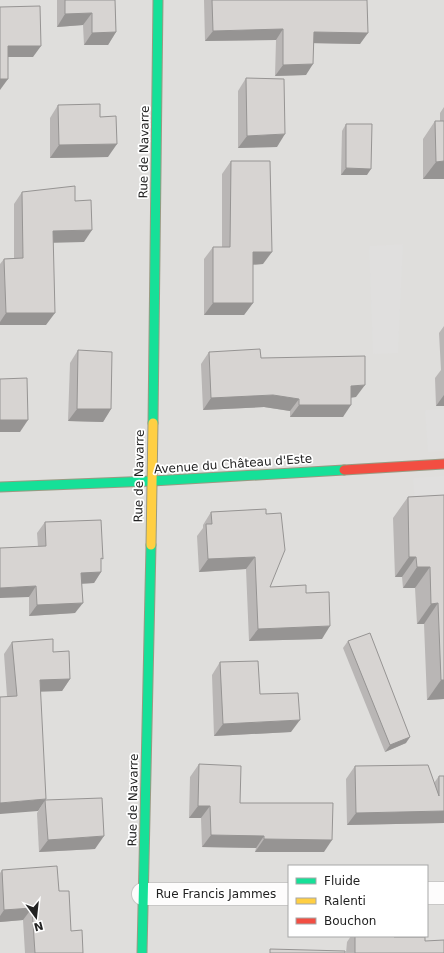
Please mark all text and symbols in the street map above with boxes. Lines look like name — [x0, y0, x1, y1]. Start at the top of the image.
street label: Rue de Navarre — [136, 105, 152, 199]
street label: Rue de Navarre — [131, 429, 147, 523]
street label: Avenue du Château d'Este — [153, 451, 313, 477]
street label: Rue de Navarre — [125, 753, 141, 847]
legend — [288, 865, 428, 937]
text: Fluide — [324, 874, 360, 888]
street label: Rue Francis Jammes — [156, 887, 276, 901]
text: Ralenti — [324, 894, 366, 908]
north arrow — [16, 897, 56, 937]
text: Bouchon — [324, 914, 376, 928]
text: N — [32, 919, 45, 934]

